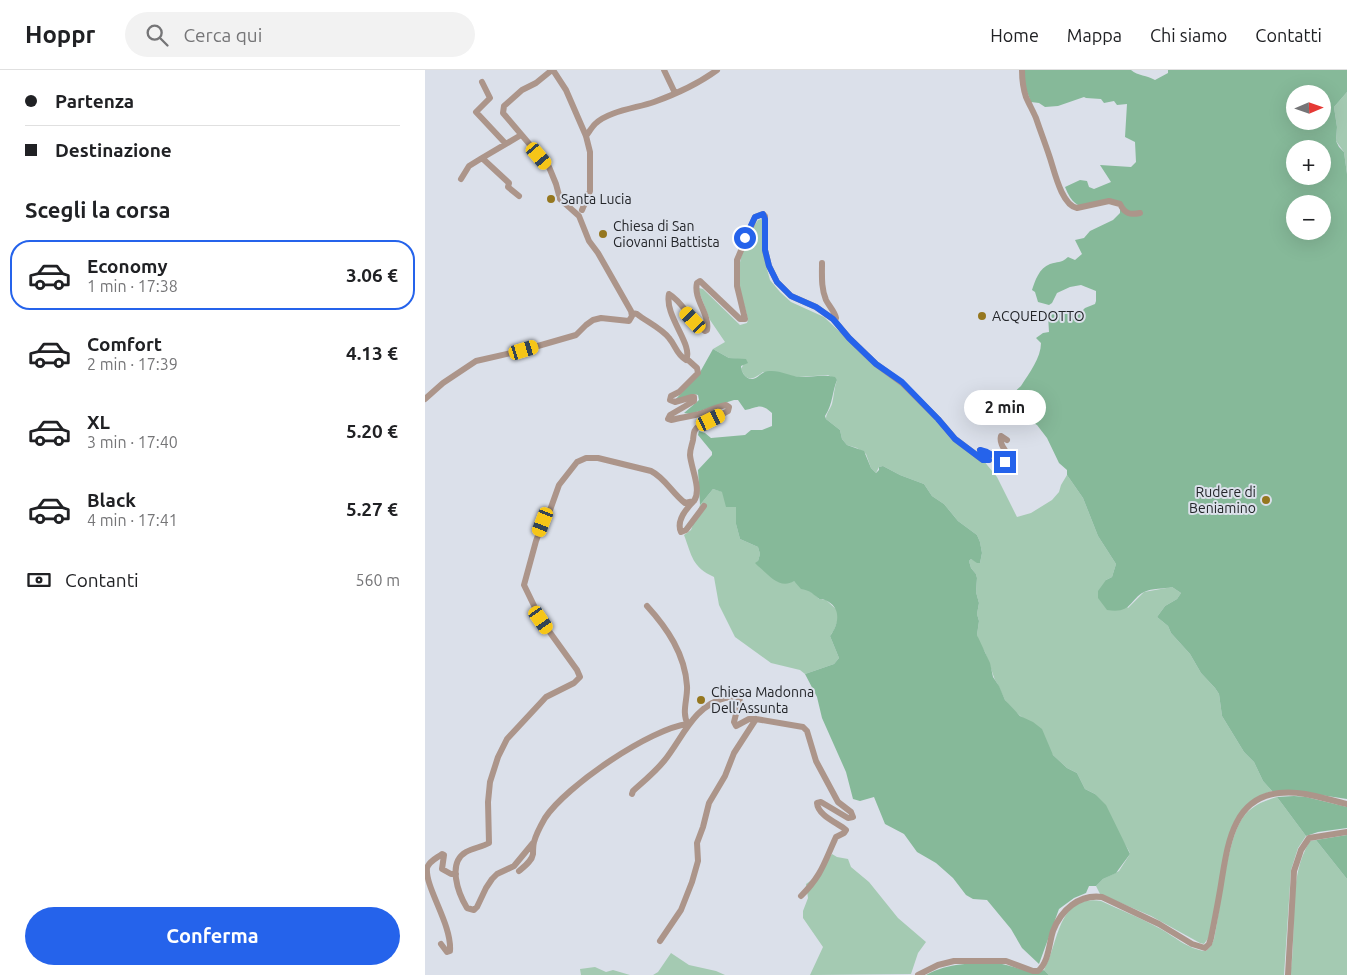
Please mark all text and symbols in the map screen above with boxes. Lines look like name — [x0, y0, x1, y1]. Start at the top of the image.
search box — [125, 12, 475, 57]
text: Hoppr — [25, 21, 95, 48]
icon: search — [143, 21, 171, 49]
text: Cerca qui — [183, 24, 262, 46]
text: Home — [990, 25, 1039, 45]
text: Mappa — [1067, 25, 1122, 45]
text: Chi siamo — [1150, 25, 1227, 45]
text: Contatti — [1255, 25, 1322, 45]
north arrow — [1286, 85, 1331, 130]
map controls — [1286, 85, 1331, 240]
text: Partenza — [55, 90, 134, 112]
text: Destinazione — [55, 139, 172, 161]
car — [523, 140, 554, 172]
button: + — [1286, 140, 1331, 185]
place label: Santa Lucia — [561, 191, 632, 207]
marker: Santa Lucia — [545, 193, 557, 205]
button: − — [1286, 195, 1331, 240]
text: Scegli la corsa — [25, 197, 171, 222]
place label: Chiesa di San Giovanni Battista — [613, 218, 720, 250]
route start — [734, 227, 756, 249]
marker: Chiesa di San Giovanni Battista — [597, 228, 609, 240]
icon: car — [27, 253, 72, 298]
text: Economy — [87, 255, 168, 277]
text: 3.06 € — [346, 264, 398, 286]
text: 1 min · 17:38 — [87, 277, 178, 295]
car — [677, 304, 708, 336]
place label: ACQUEDOTTO — [992, 308, 1085, 324]
marker: ACQUEDOTTO — [976, 310, 988, 322]
icon: car — [27, 331, 72, 376]
text: Comfort — [87, 333, 162, 355]
car — [507, 338, 540, 362]
text: 4.13 € — [346, 342, 398, 364]
text: 2 min · 17:39 — [87, 355, 178, 373]
callout: 2 min — [964, 390, 1046, 424]
text: 2 min — [985, 398, 1025, 416]
car — [694, 407, 727, 433]
icon: car — [27, 409, 72, 454]
text: XL — [87, 411, 110, 433]
text: 5.20 € — [346, 420, 398, 442]
text: 3 min · 17:40 — [87, 433, 178, 451]
route end — [994, 451, 1016, 473]
place label: Rudere di Beniamino — [1189, 484, 1256, 516]
icon: car — [27, 487, 72, 532]
text: Black — [87, 489, 136, 511]
marker: Rudere di Beniamino — [1260, 494, 1272, 506]
text: 5.27 € — [346, 498, 398, 520]
car — [530, 505, 555, 539]
text: 4 min · 17:41 — [87, 511, 178, 529]
icon: cash — [25, 566, 53, 594]
text: Contanti — [65, 569, 139, 591]
text: 560 m — [355, 571, 400, 589]
car — [526, 603, 555, 637]
place label: Chiesa Madonna Dell'Assunta — [711, 684, 814, 716]
marker: Chiesa Madonna Dell'Assunta — [695, 694, 707, 706]
button: Conferma — [25, 907, 400, 965]

